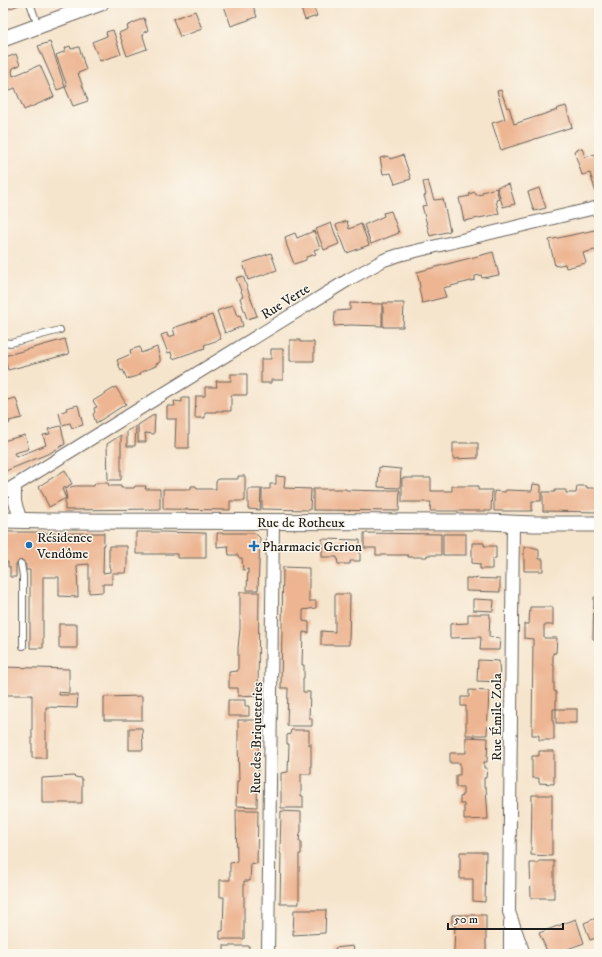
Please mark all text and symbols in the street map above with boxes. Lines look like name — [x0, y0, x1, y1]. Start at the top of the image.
street label: Rue Verte — [258, 280, 313, 324]
street label: Rue de Rotheux — [257, 514, 345, 532]
place label: Résidence Vendôme — [36, 529, 92, 563]
place label: Pharmacie Gerion — [262, 538, 363, 556]
marker: Résidence Vendôme — [24, 540, 34, 550]
marker: Pharmacie Gerion — [249, 541, 259, 551]
street label: Rue Émile Zola — [488, 673, 506, 761]
street label: Rue des Briqueteries — [247, 682, 267, 794]
scale bar — [448, 905, 563, 931]
text: 50 m — [454, 912, 478, 927]

